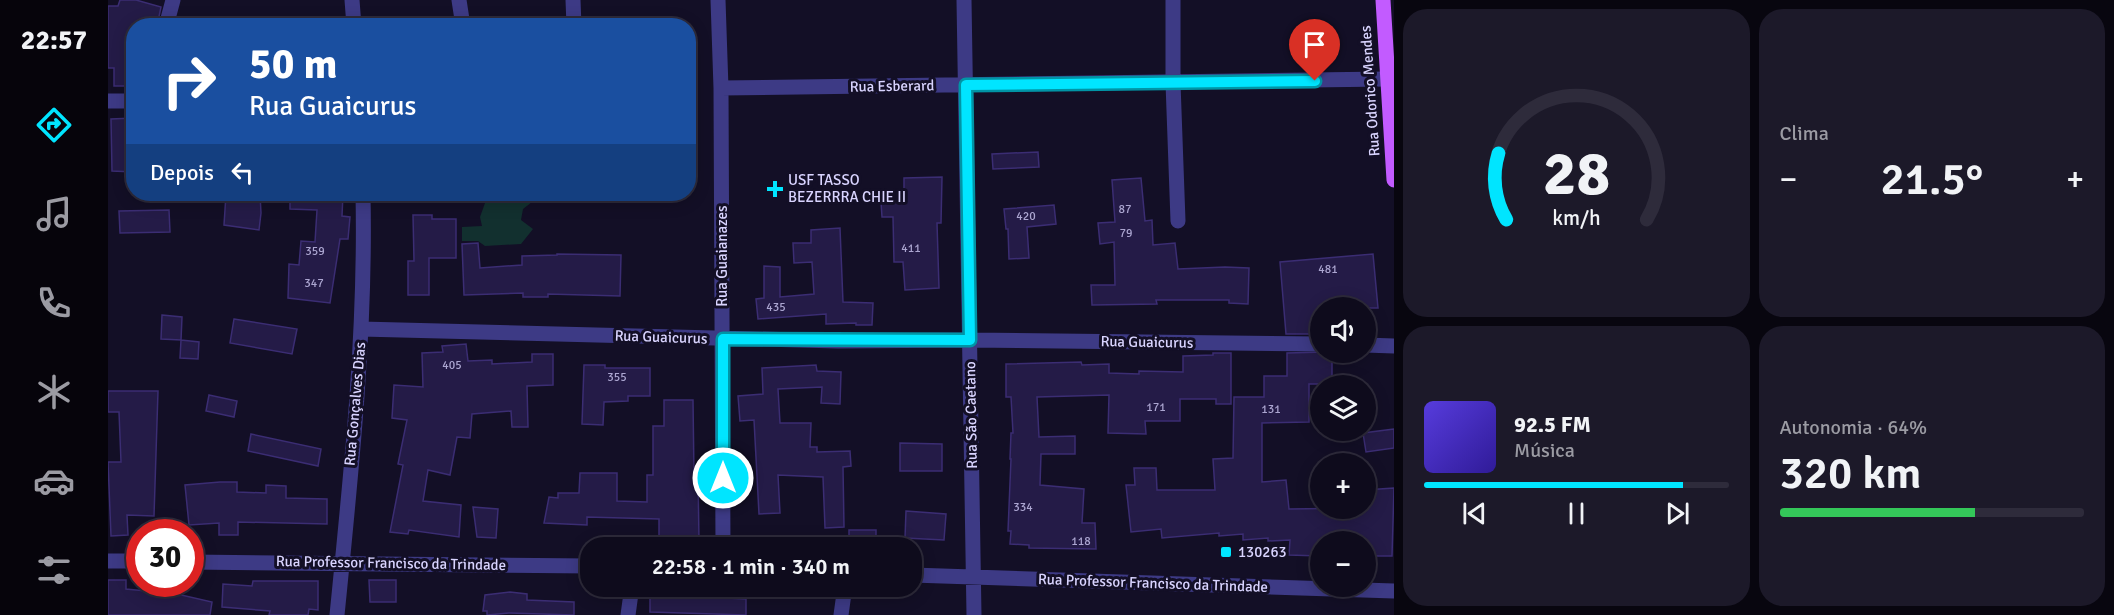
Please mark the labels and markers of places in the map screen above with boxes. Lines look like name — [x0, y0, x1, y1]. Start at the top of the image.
pin — [1289, 19, 1340, 81]
place label: USF TASSO BEZERRRA CHIE II — [788, 171, 906, 206]
marker: USF TASSO BEZERRRA CHIE II — [766, 180, 784, 198]
place label: 130263 — [1238, 543, 1287, 561]
marker: 130263 — [1219, 545, 1233, 559]

